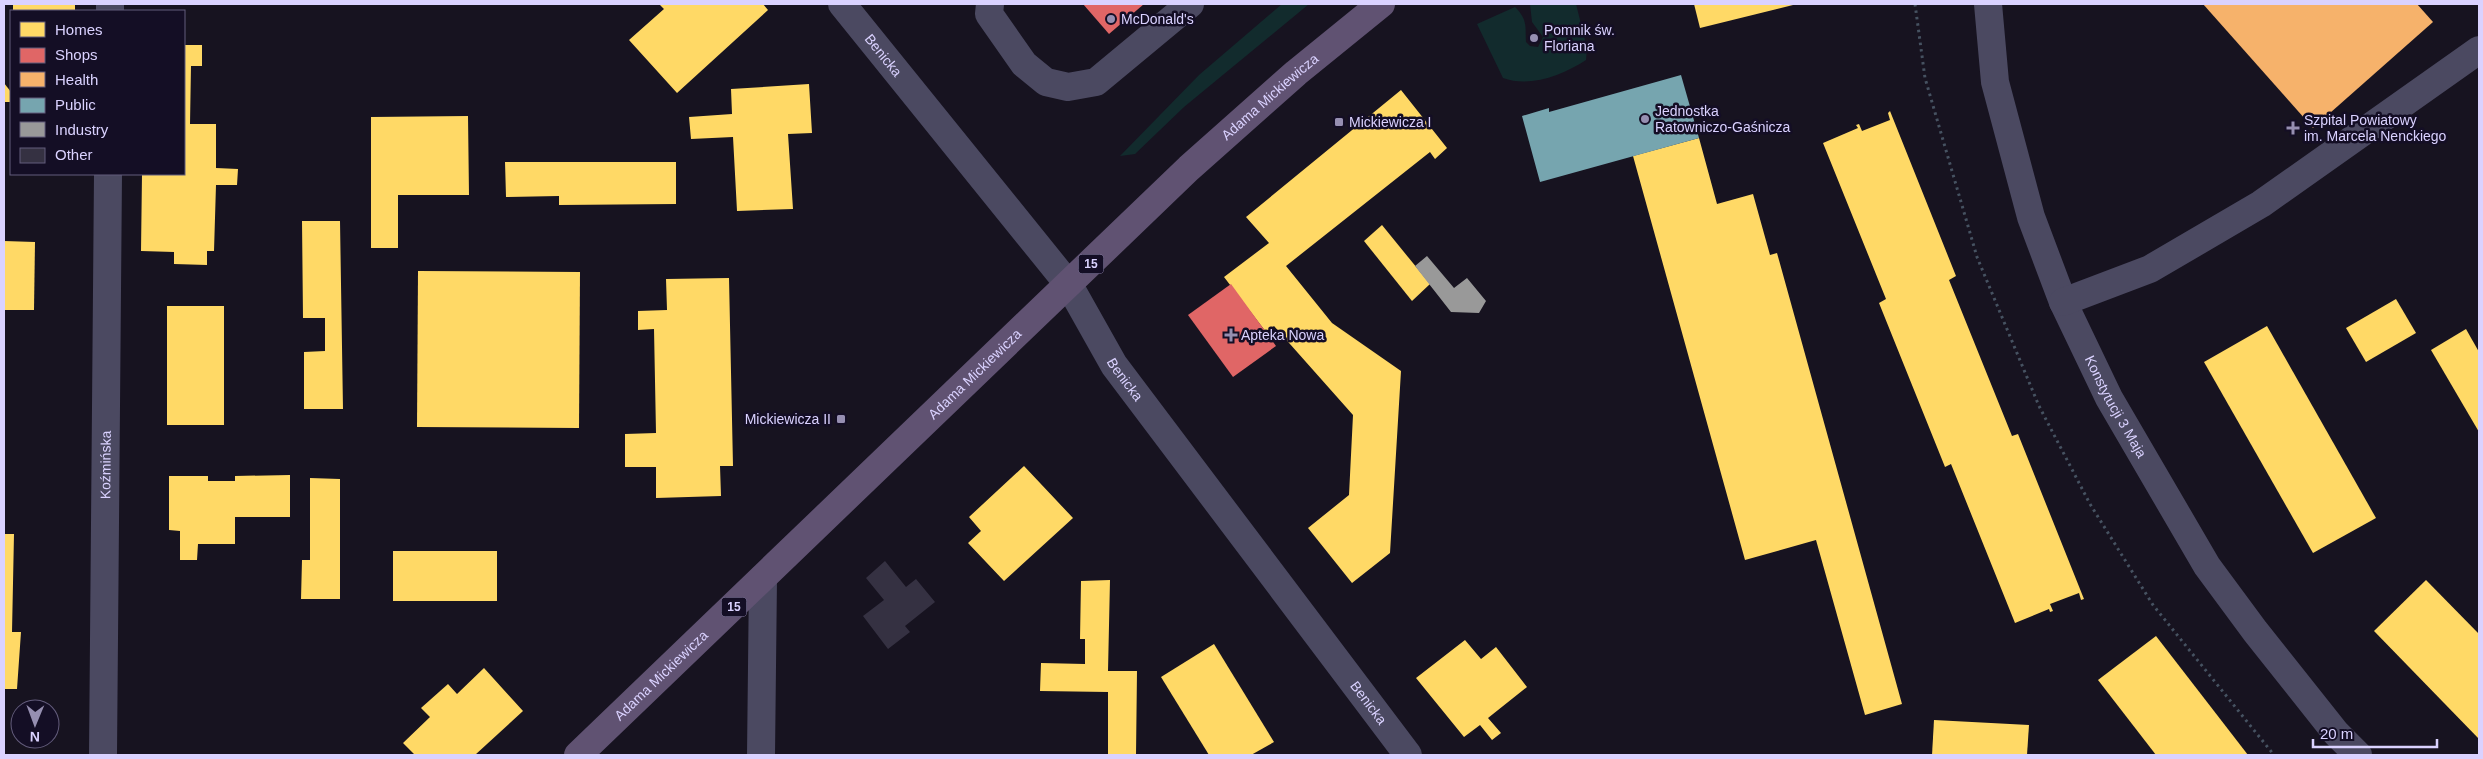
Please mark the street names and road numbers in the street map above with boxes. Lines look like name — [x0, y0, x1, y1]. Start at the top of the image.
street label: Benicka — [862, 31, 905, 80]
street label: Adama Mickiewicza — [1218, 50, 1322, 143]
road number: 15 — [1078, 254, 1104, 274]
street label: Adama Mickiewicza — [925, 325, 1025, 422]
street label: Konstytucji 3 Maja — [2082, 353, 2150, 461]
street label: Benicka — [1104, 355, 1146, 404]
street label: Koźmińska — [97, 430, 114, 499]
road number: 15 — [722, 598, 746, 616]
street label: Adama Mickiewicza — [611, 627, 711, 724]
street label: Benicka — [1347, 678, 1390, 728]

